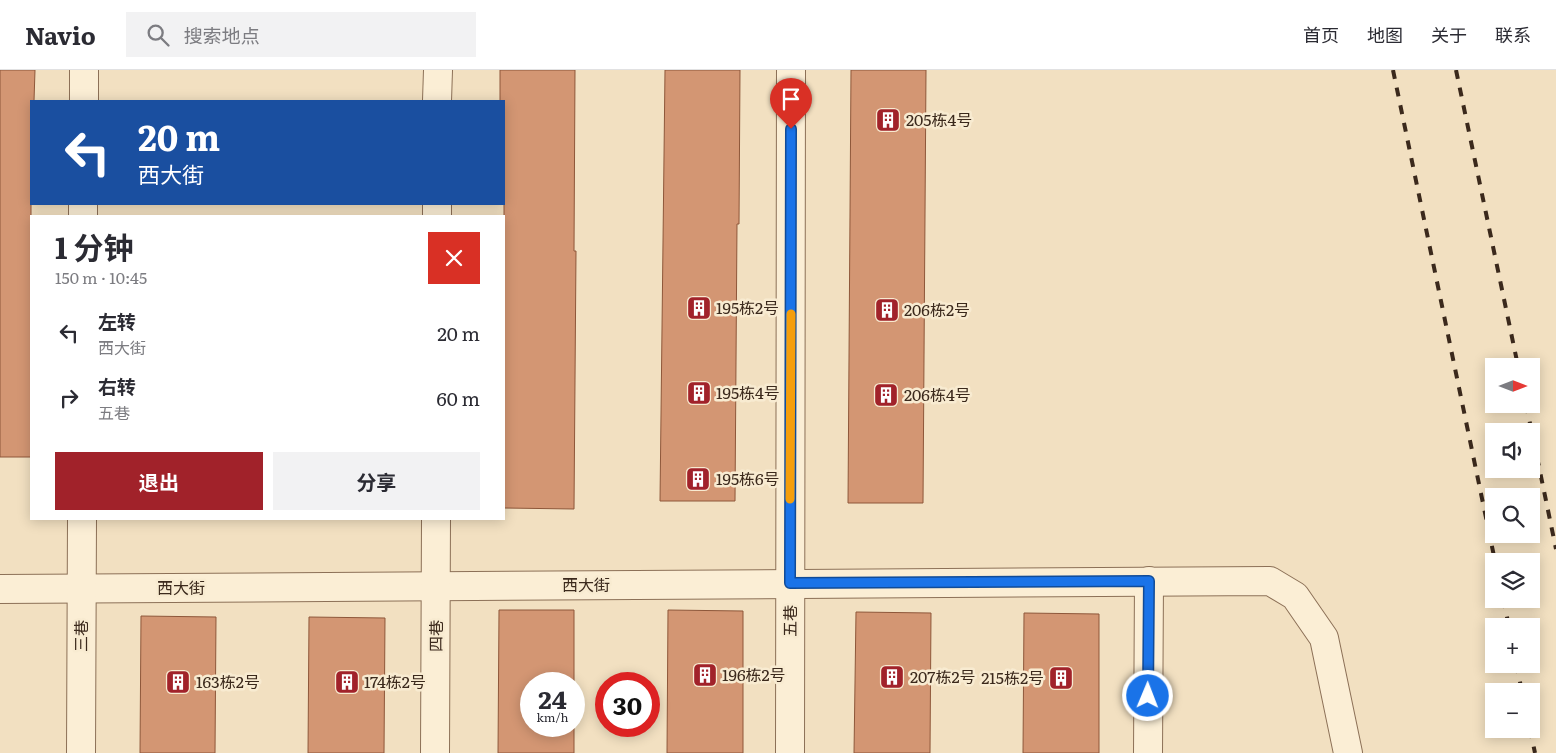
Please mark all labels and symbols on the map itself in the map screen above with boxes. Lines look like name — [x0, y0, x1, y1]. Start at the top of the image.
pin — [770, 78, 812, 129]
building icon: 205栋4号 — [875, 107, 901, 133]
place label: 205栋4号 — [906, 107, 972, 131]
building icon: 195栋2号 — [686, 295, 712, 321]
place label: 195栋2号 — [716, 295, 779, 319]
building icon: 206栋2号 — [874, 297, 900, 323]
place label: 206栋2号 — [904, 297, 970, 321]
north arrow — [1485, 358, 1540, 412]
building icon: 195栋4号 — [686, 380, 712, 406]
place label: 195栋4号 — [716, 380, 780, 404]
building icon: 206栋4号 — [873, 382, 899, 408]
place label: 206栋4号 — [904, 382, 971, 406]
building icon: 195栋6号 — [685, 466, 711, 492]
place label: 195栋6号 — [716, 466, 780, 490]
street label: 西大街 — [562, 572, 610, 596]
street label: 西大街 — [157, 575, 205, 599]
street label: 五巷 — [777, 605, 801, 637]
street label: 三巷 — [68, 620, 92, 652]
street label: 四巷 — [423, 620, 447, 652]
building icon: 196栋2号 — [692, 662, 718, 688]
place label: 196栋2号 — [722, 662, 786, 686]
building icon: 207栋2号 — [879, 664, 905, 690]
place label: 207栋2号 — [910, 664, 976, 688]
place label: 215栋2号 — [981, 665, 1044, 689]
building icon: 215栋2号 — [1048, 665, 1074, 691]
building icon: 163栋2号 — [165, 669, 191, 695]
place label: 163栋2号 — [196, 669, 260, 693]
building icon: 174栋2号 — [334, 669, 360, 695]
place label: 174栋2号 — [364, 669, 426, 693]
position arrow — [1121, 669, 1173, 721]
speed limit sign: 30 — [595, 672, 660, 737]

